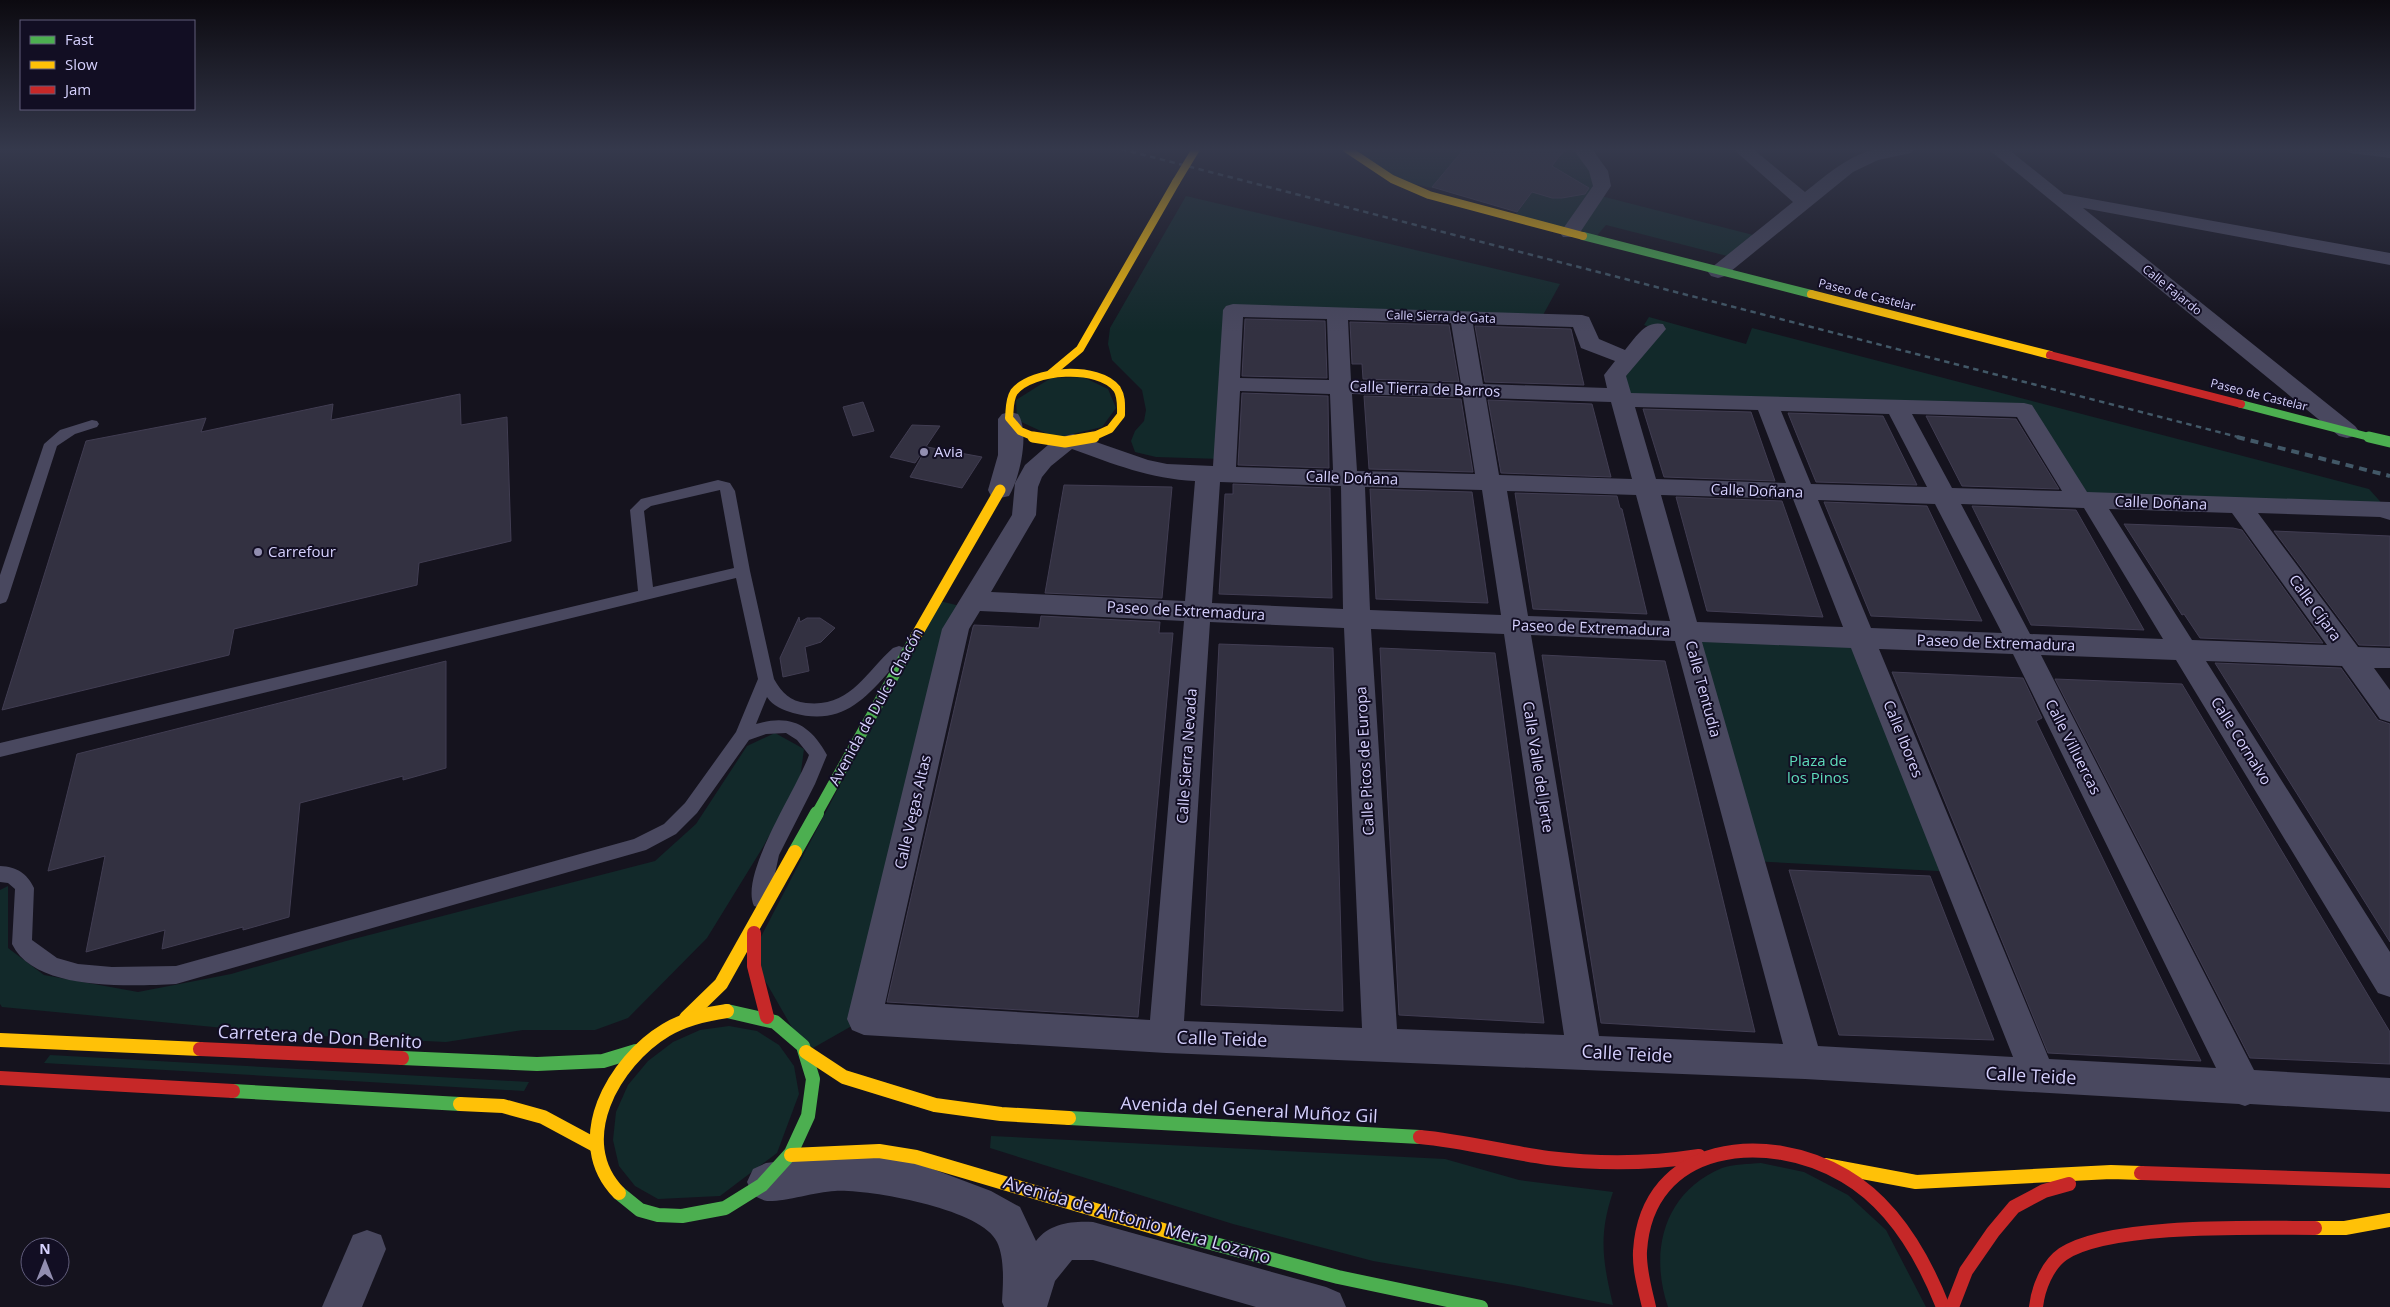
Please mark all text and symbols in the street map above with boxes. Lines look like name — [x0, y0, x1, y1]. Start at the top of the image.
legend — [20, 20, 195, 110]
text: Fast — [65, 29, 94, 49]
text: Slow — [65, 54, 98, 74]
text: Jam — [63, 79, 91, 99]
street label: Calle Fajardo — [2139, 260, 2206, 319]
street label: Paseo de Castelar — [1817, 274, 1918, 315]
street label: Calle Sierra de Gata — [1386, 306, 1496, 327]
street label: Paseo de Castelar — [2209, 374, 2310, 415]
street label: Calle Tierra de Barros — [1349, 375, 1501, 401]
place label: Avia — [934, 441, 963, 461]
marker: Avia — [918, 446, 930, 458]
street label: Calle Doñana — [1305, 465, 1399, 489]
street label: Calle Doñana — [1710, 478, 1804, 502]
street label: Calle Doñana — [2114, 490, 2208, 514]
place label: Carrefour — [268, 541, 336, 561]
marker: Carrefour — [252, 546, 264, 558]
street label: Calle Cíjara — [2285, 570, 2347, 645]
street label: Paseo de Extremadura — [1106, 596, 1266, 624]
street label: Paseo de Extremadura — [1511, 614, 1671, 640]
street label: Avenida de Dulce Chacón — [823, 624, 927, 789]
street label: Paseo de Extremadura — [1916, 629, 2076, 655]
street label: Calle Tentudia — [1681, 638, 1726, 739]
street label: Calle Picos de Europa — [1350, 686, 1378, 836]
street label: Calle Sierra Nevada — [1171, 688, 1201, 824]
street label: Calle Cornalvo — [2207, 693, 2277, 788]
street label: Calle Villuercas — [2041, 695, 2107, 798]
street label: Calle Ibores — [1879, 697, 1929, 780]
street label: Calle Valle del Jerte — [1519, 700, 1559, 834]
park label: Plaza de los Pinos — [1787, 750, 1849, 787]
street label: Calle Vegas Altas — [889, 753, 935, 871]
street label: Carretera de Don Benito — [217, 1019, 423, 1053]
street label: Calle Teide — [1176, 1024, 1268, 1052]
street label: Calle Teide — [1581, 1039, 1673, 1067]
street label: Calle Teide — [1985, 1061, 2077, 1089]
street label: Avenida del General Muñoz Gil — [1120, 1090, 1378, 1128]
street label: Avenida de Antonio Mera Lozano — [1001, 1169, 1274, 1269]
north arrow — [20, 1237, 70, 1287]
text: N — [39, 1239, 51, 1258]

